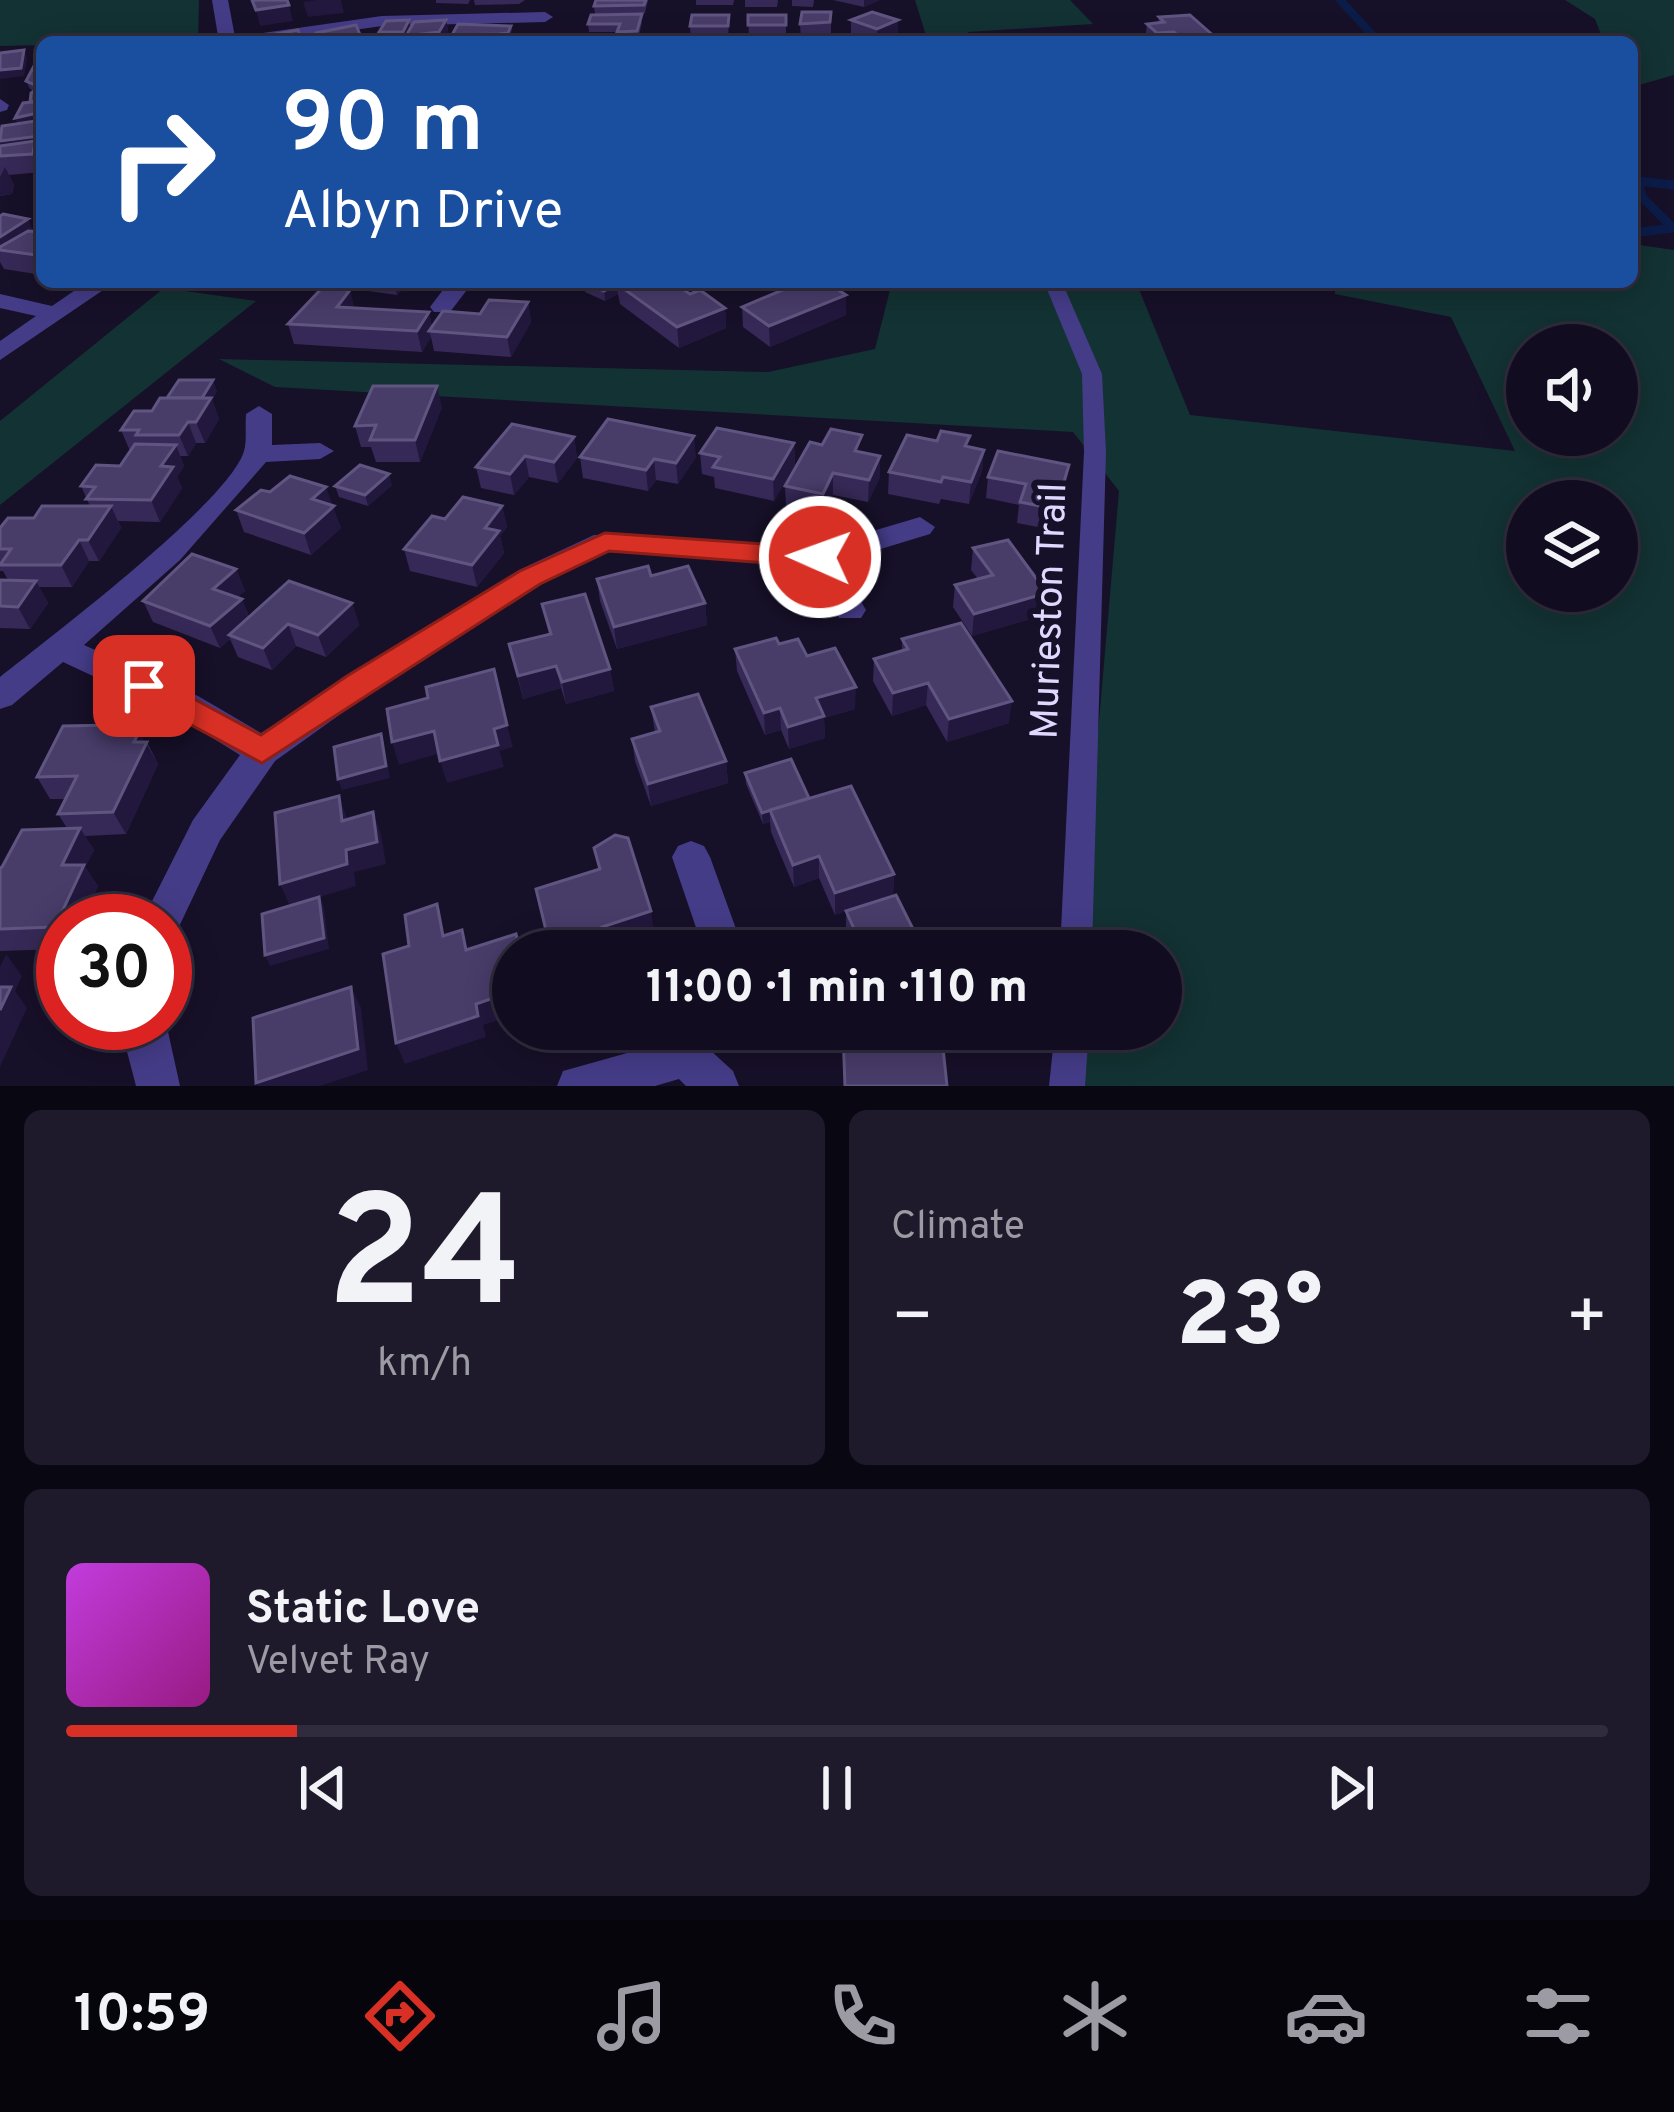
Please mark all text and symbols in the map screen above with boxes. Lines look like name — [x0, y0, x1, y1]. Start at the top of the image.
text: 90 m — [282, 75, 484, 181]
icon: right — [84, 84, 240, 240]
text: Albyn Drive — [282, 179, 563, 248]
map controls — [1506, 324, 1638, 612]
button: sound — [1506, 324, 1638, 456]
button: layers — [1506, 480, 1638, 612]
street label: Murieston Trail — [1023, 482, 1080, 740]
position arrow — [757, 494, 883, 620]
pin — [93, 635, 195, 737]
icon: arrive — [111, 653, 177, 719]
speed limit sign: 30 — [36, 894, 192, 1050]
text: 11:00 · 1 min · 110 m — [646, 961, 1028, 1018]
text: 24 — [327, 1164, 522, 1362]
text: Climate — [891, 1204, 1025, 1253]
text: 23° — [1176, 1264, 1323, 1377]
text: − — [891, 1279, 934, 1362]
text: + — [1565, 1279, 1608, 1362]
text: km/h — [377, 1341, 472, 1390]
text: Static Love — [246, 1582, 480, 1639]
text: Velvet Ray — [246, 1639, 430, 1688]
icon: previous — [290, 1755, 356, 1821]
icon: pause — [804, 1755, 870, 1821]
icon: next — [1318, 1755, 1384, 1821]
icon: directions — [358, 1974, 442, 2058]
icon: music — [590, 1974, 674, 2058]
icon: phone — [821, 1974, 905, 2058]
icon: climate — [1053, 1974, 1137, 2058]
icon: car — [1284, 1974, 1368, 2058]
icon: filters — [1516, 1974, 1600, 2058]
text: 10:59 — [74, 1982, 210, 2051]

